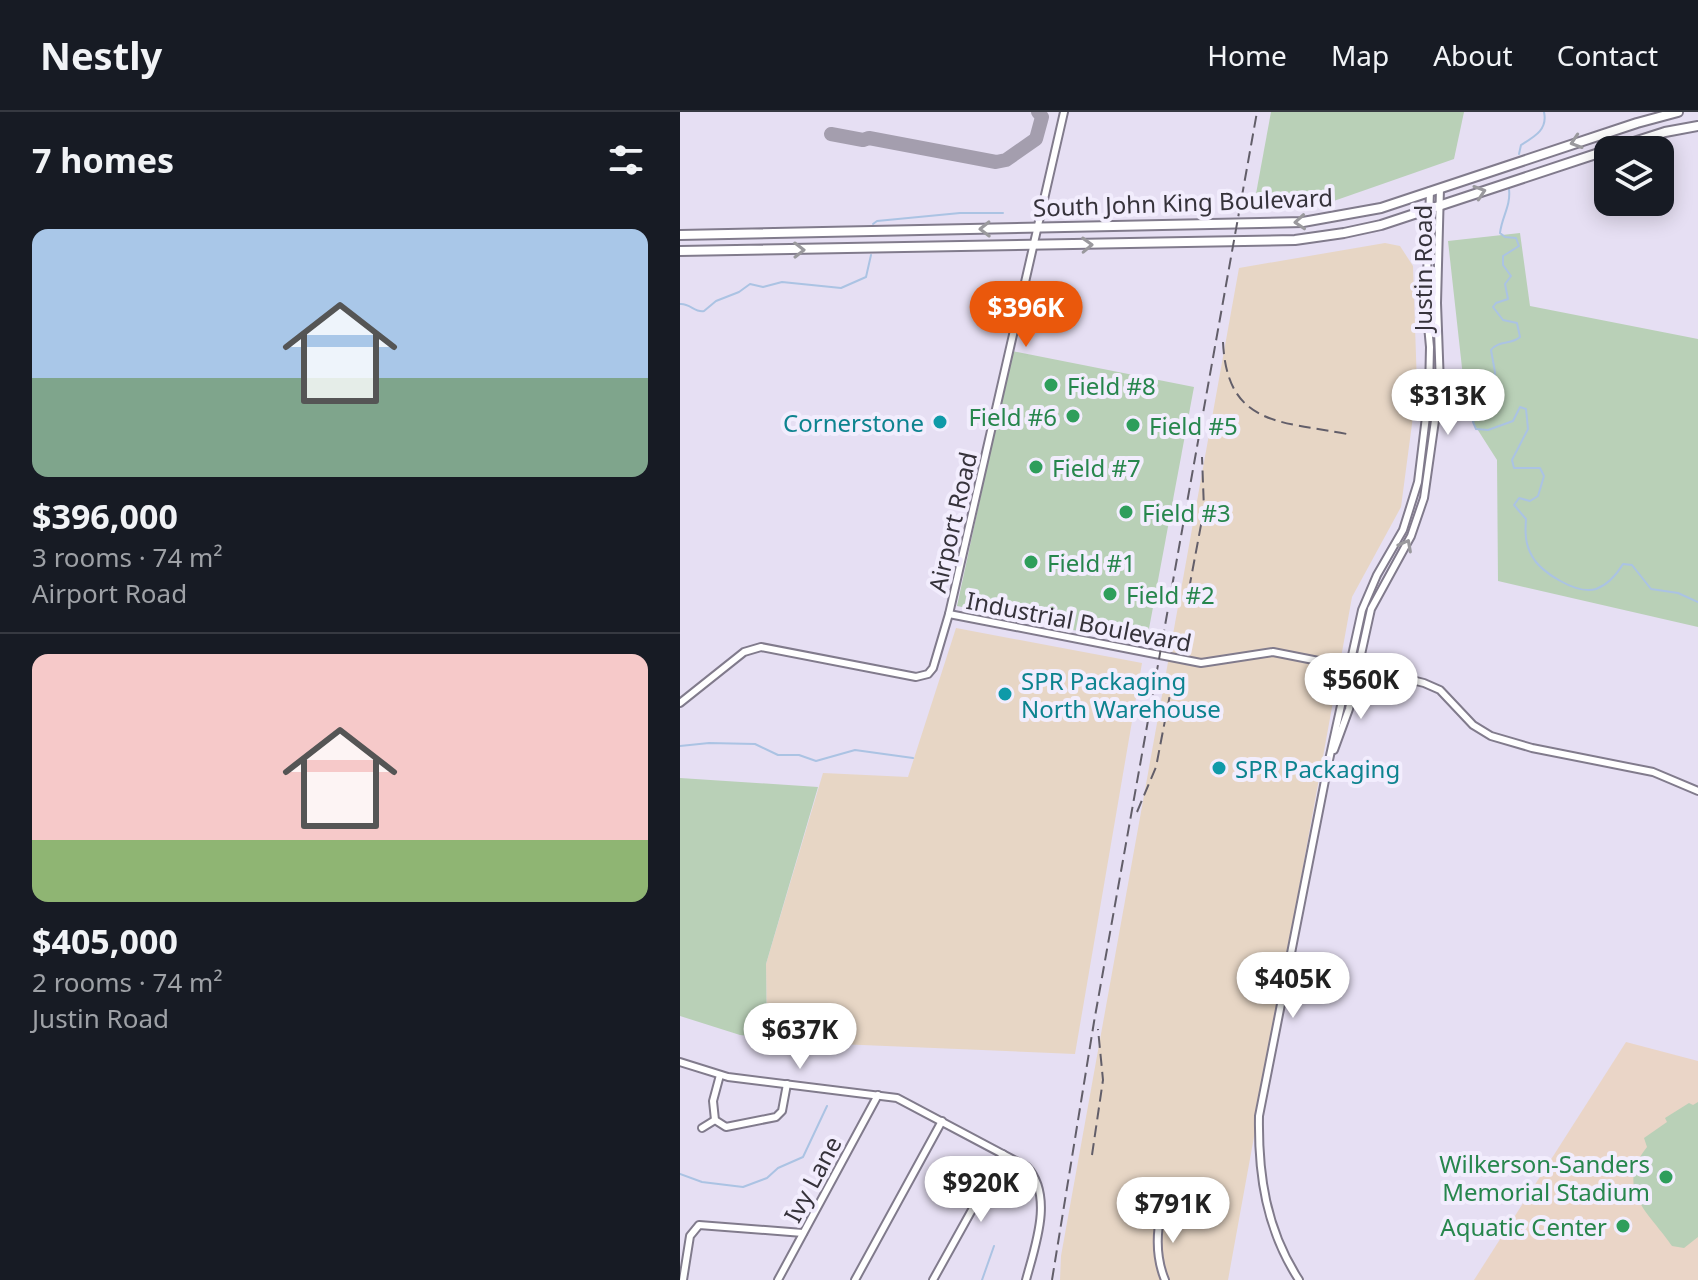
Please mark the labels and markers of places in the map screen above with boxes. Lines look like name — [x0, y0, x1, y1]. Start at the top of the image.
pin: $396K — [970, 281, 1082, 349]
place label: Field #8 — [1067, 369, 1156, 402]
pin: $313K — [1392, 369, 1504, 437]
marker: Field #8 — [1042, 376, 1060, 394]
place label: Field #6 — [968, 400, 1057, 433]
place label: Cornerstone — [783, 406, 924, 439]
marker: Field #6 — [1064, 407, 1082, 425]
place label: Field #5 — [1149, 409, 1238, 442]
marker: Cornerstone — [931, 413, 949, 431]
marker: Field #5 — [1124, 416, 1142, 434]
place label: Field #7 — [1052, 451, 1141, 484]
marker: Field #7 — [1027, 458, 1045, 476]
place label: Field #3 — [1142, 496, 1231, 529]
marker: Field #3 — [1117, 503, 1135, 521]
place label: Field #1 — [1047, 546, 1136, 579]
marker: Field #1 — [1022, 553, 1040, 571]
place label: Field #2 — [1126, 578, 1215, 611]
marker: Field #2 — [1101, 585, 1119, 603]
pin: $560K — [1305, 653, 1417, 721]
place label: SPR Packaging North Warehouse — [1021, 664, 1221, 725]
marker: SPR Packaging North Warehouse — [996, 685, 1014, 703]
place label: SPR Packaging — [1235, 752, 1400, 785]
marker: SPR Packaging — [1210, 759, 1228, 777]
pin: $405K — [1237, 952, 1349, 1020]
pin: $637K — [744, 1003, 856, 1071]
place label: Wilkerson-Sanders Memorial Stadium — [1439, 1147, 1650, 1208]
pin: $920K — [925, 1156, 1037, 1224]
marker: Wilkerson-Sanders Memorial Stadium — [1657, 1168, 1675, 1186]
pin: $791K — [1117, 1177, 1229, 1245]
place label: Aquatic Center — [1440, 1210, 1607, 1243]
marker: Aquatic Center — [1614, 1217, 1632, 1235]

